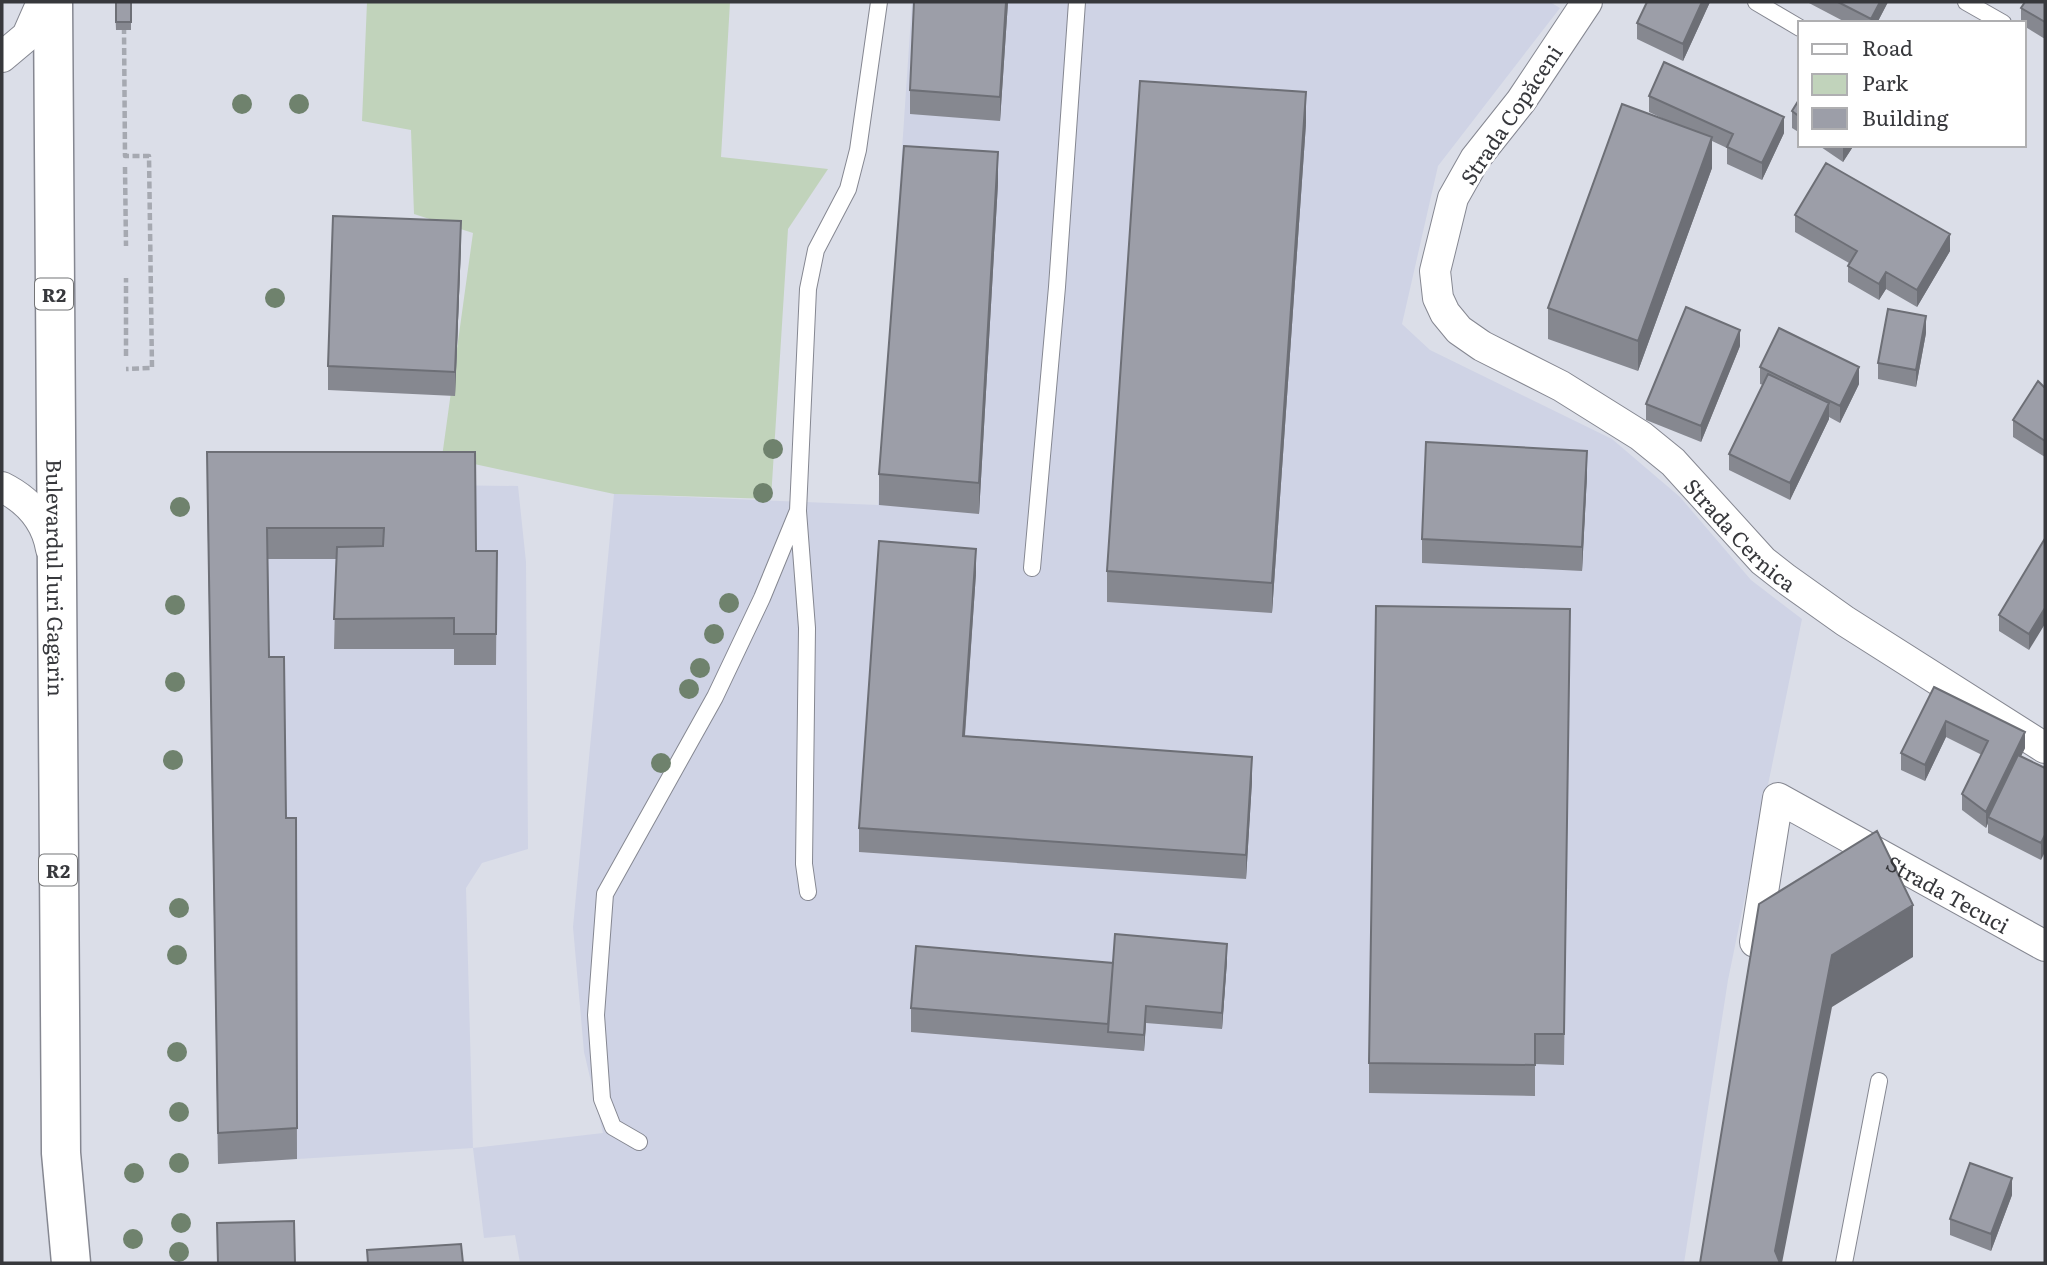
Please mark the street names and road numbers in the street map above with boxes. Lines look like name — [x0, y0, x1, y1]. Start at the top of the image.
street label: Strada Copăceni — [1452, 38, 1568, 190]
road number: R2 — [35, 278, 73, 310]
street label: Bulevardul Iuri Gagarin — [41, 459, 73, 697]
street label: Strada Cernica — [1678, 470, 1804, 598]
street label: Strada Tecuci — [1882, 846, 2016, 939]
road number: R2 — [39, 855, 77, 886]

